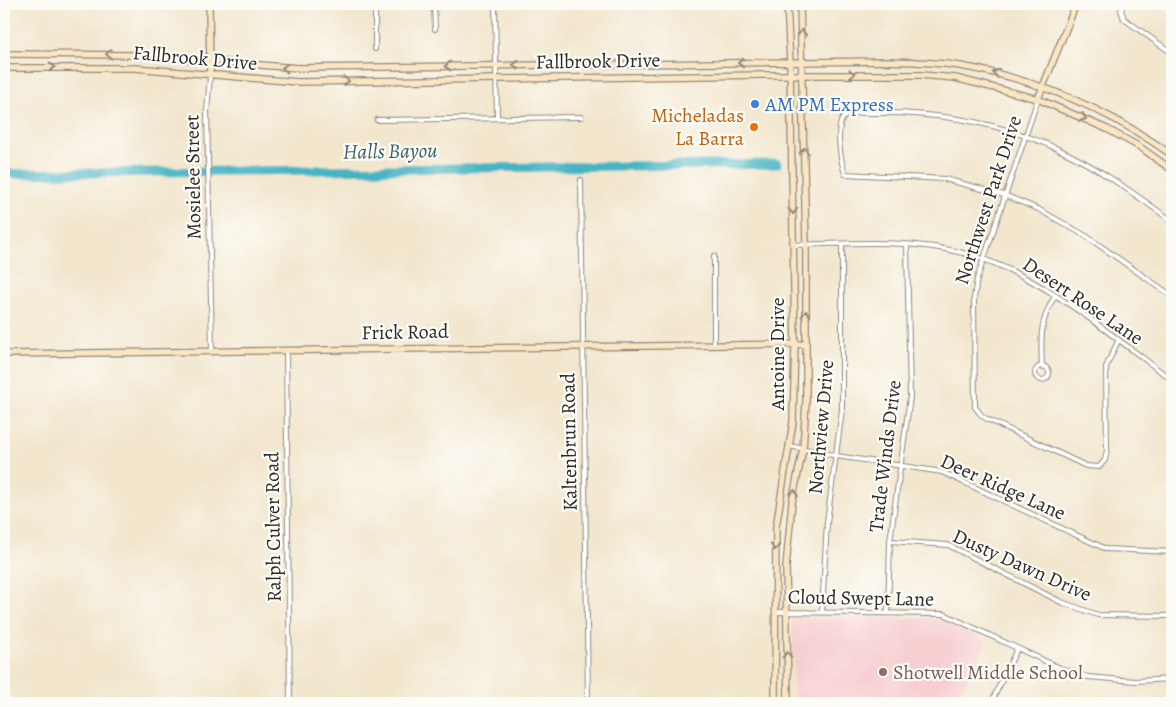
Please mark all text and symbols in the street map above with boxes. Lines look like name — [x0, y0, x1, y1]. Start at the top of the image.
one-way arrow — [797, 29, 807, 36]
street label: Fallbrook Drive — [132, 39, 258, 77]
street label: Fallbrook Drive — [535, 46, 661, 76]
one-way arrow — [104, 49, 112, 59]
one-way arrow — [737, 58, 745, 68]
one-way arrow — [511, 60, 519, 70]
one-way arrow — [444, 61, 452, 71]
one-way arrow — [49, 62, 57, 73]
one-way arrow — [281, 62, 289, 73]
one-way arrow — [991, 68, 1000, 79]
one-way arrow — [848, 69, 856, 80]
one-way arrow — [342, 76, 350, 86]
place label: AM PM Express — [764, 91, 894, 118]
marker: AM PM Express — [749, 98, 761, 110]
place label: Micheladas La Barra — [651, 102, 745, 152]
street label: Northwest Park Drive — [948, 112, 1028, 288]
one-way arrow — [1078, 112, 1087, 122]
street label: Mosielee Street — [178, 114, 208, 240]
marker: Micheladas La Barra — [748, 121, 760, 133]
water label: Halls Bayou — [342, 136, 438, 166]
one-way arrow — [799, 147, 809, 154]
one-way arrow — [788, 208, 798, 215]
street label: Desert Rose Lane — [1017, 251, 1149, 351]
street label: Antoine Drive — [764, 297, 791, 412]
one-way arrow — [801, 309, 811, 317]
street label: Frick Road — [361, 318, 449, 346]
street label: Northview Drive — [802, 359, 840, 495]
street label: Kaltenbrun Road — [554, 372, 584, 511]
street label: Trade Winds Drive — [862, 378, 908, 533]
street label: Deer Ridge Lane — [936, 447, 1070, 527]
street label: Ralph Culver Road — [258, 451, 288, 602]
one-way arrow — [789, 488, 799, 497]
street label: Dusty Dawn Drive — [948, 522, 1096, 608]
one-way arrow — [770, 543, 781, 551]
street label: Cloud Swept Lane — [788, 583, 934, 613]
one-way arrow — [782, 650, 792, 658]
place label: Shotwell Middle School — [893, 659, 1083, 686]
marker: Shotwell Middle School — [877, 666, 889, 678]

